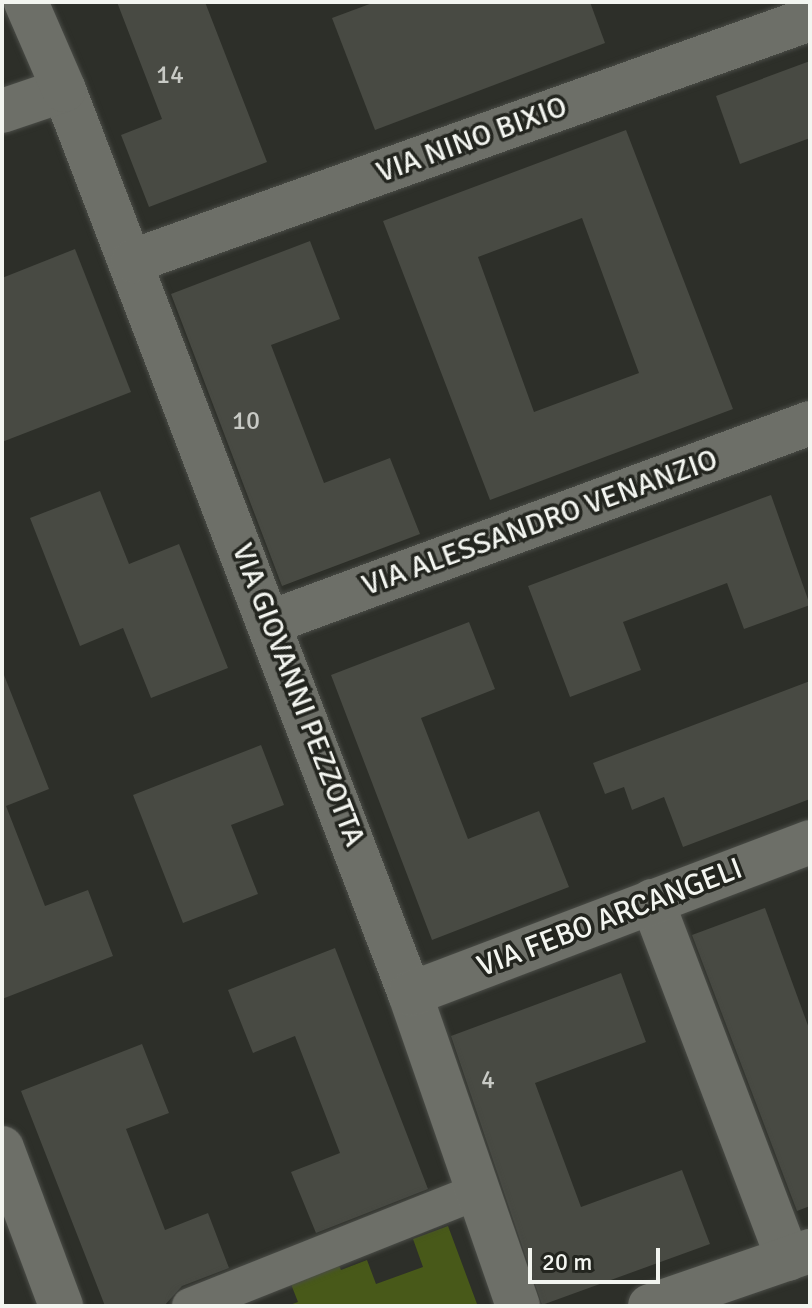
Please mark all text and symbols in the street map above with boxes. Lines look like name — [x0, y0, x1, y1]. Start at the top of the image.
house number: 14 — [156, 60, 184, 92]
street label: VIA NINO BIXIO — [372, 89, 572, 191]
house number: 10 — [232, 406, 260, 438]
street label: VIA ALESSANDRO VENANZIO — [357, 442, 723, 604]
street label: VIA GIOVANNI PEZZOTTA — [224, 538, 372, 852]
street label: VIA FEBO ARCANGELI — [472, 851, 748, 985]
house number: 4 — [481, 1065, 495, 1097]
scale bar — [532, 1232, 664, 1282]
text: 20 m — [542, 1247, 592, 1277]

